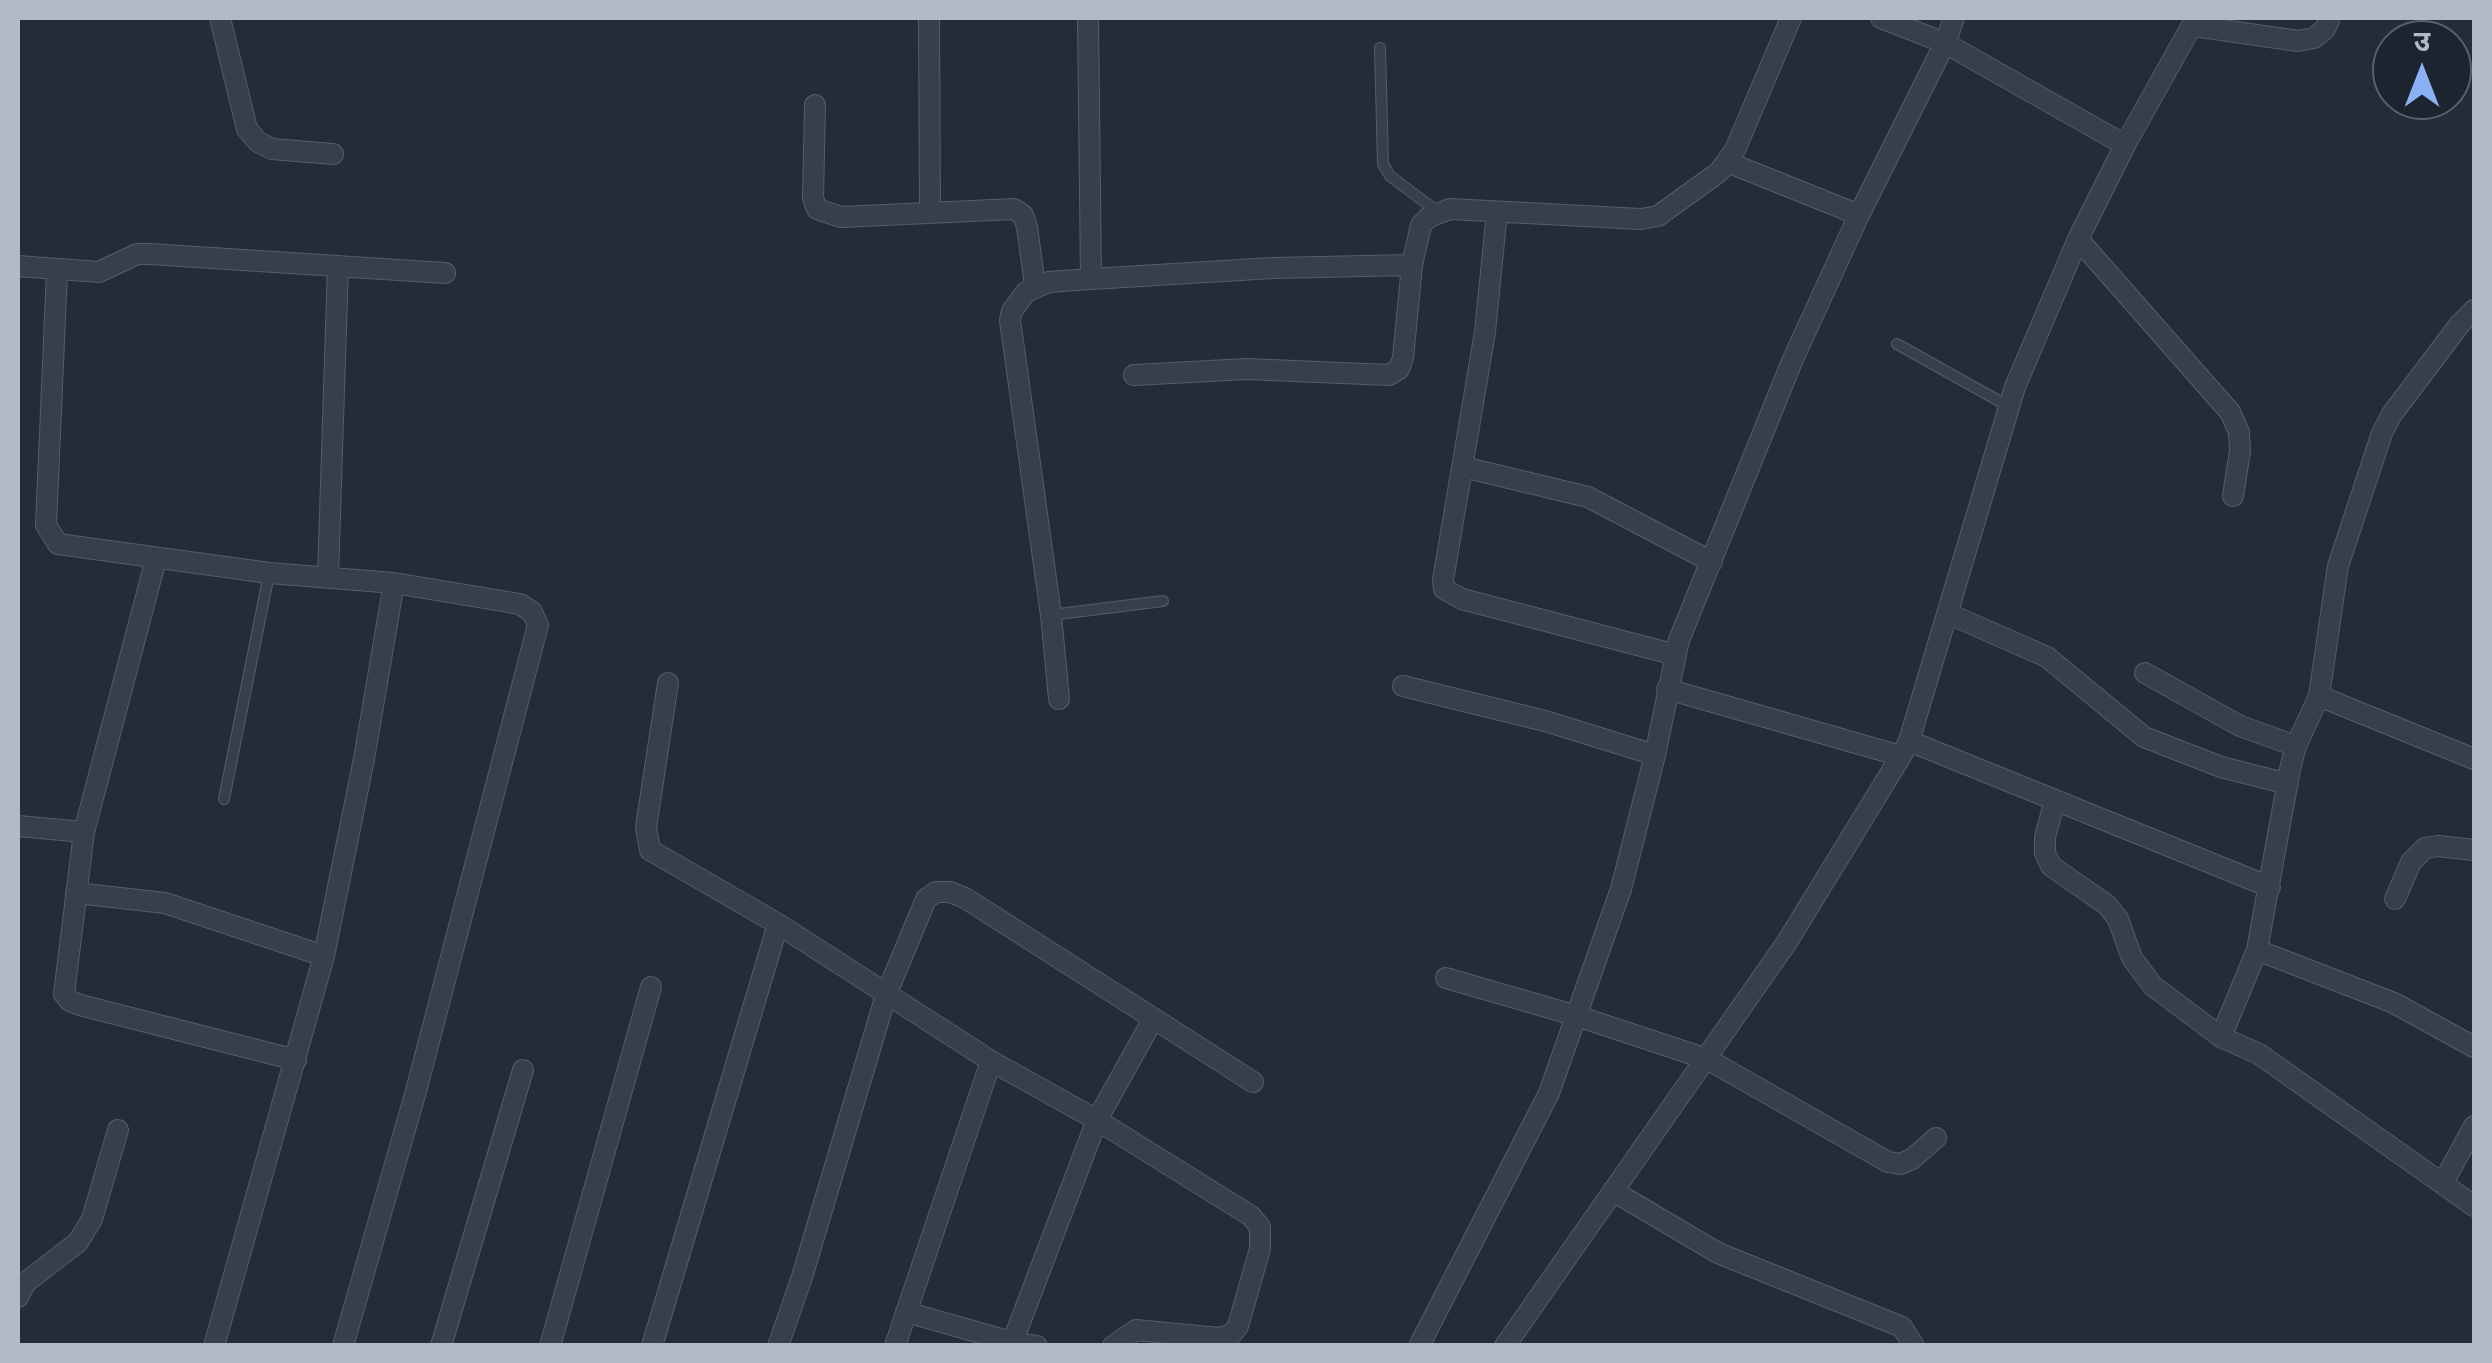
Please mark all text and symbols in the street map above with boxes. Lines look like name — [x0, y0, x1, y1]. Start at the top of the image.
north arrow — [2372, 20, 2472, 120]
text: उ — [2414, 21, 2430, 62]

